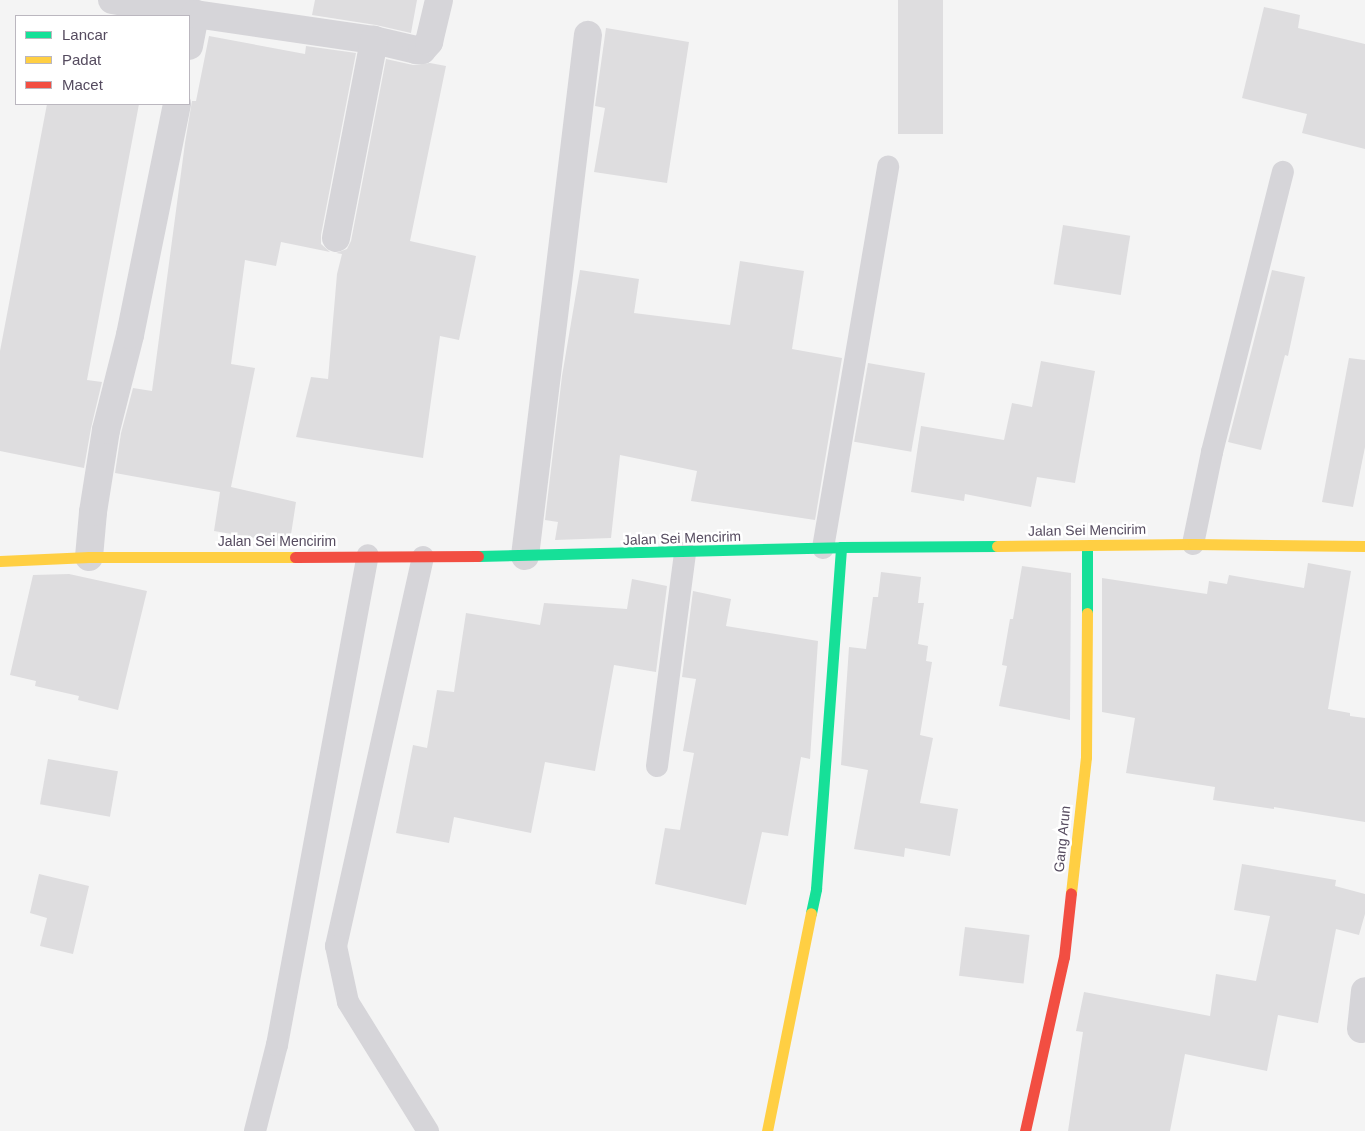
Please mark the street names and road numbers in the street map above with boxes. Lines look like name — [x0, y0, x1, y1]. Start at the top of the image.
street label: Jalan Sei Mencirim — [1028, 521, 1146, 539]
street label: Jalan Sei Mencirim — [623, 528, 741, 548]
street label: Jalan Sei Mencirim — [218, 533, 336, 549]
street label: Gang Arun — [1050, 804, 1074, 874]

